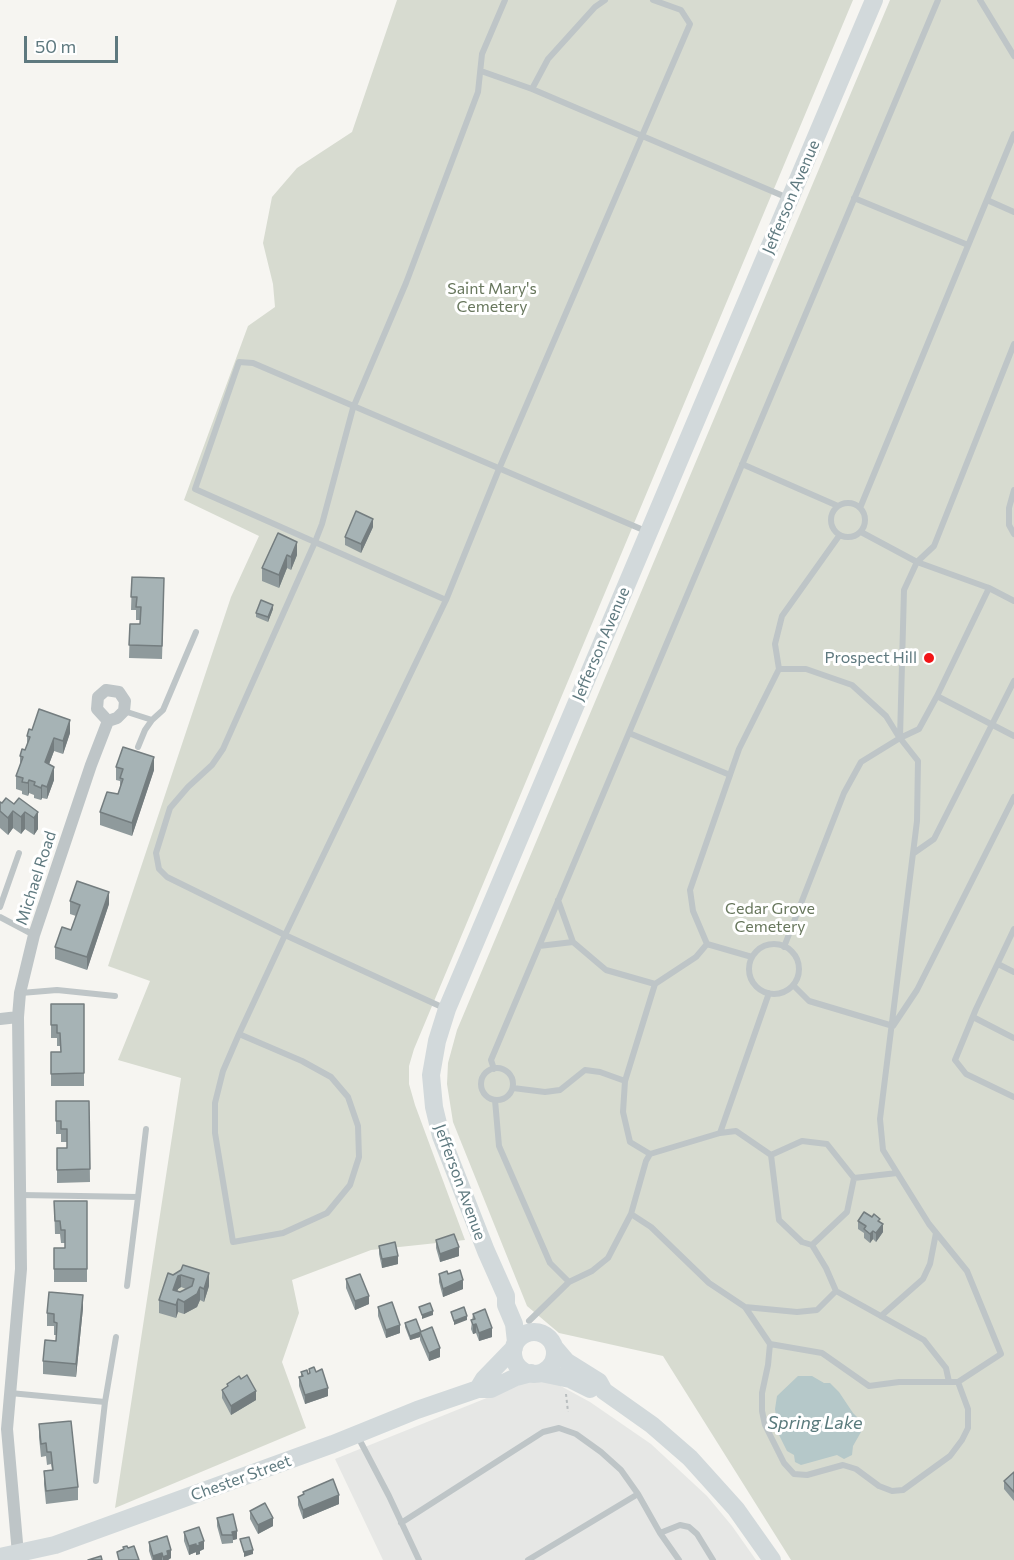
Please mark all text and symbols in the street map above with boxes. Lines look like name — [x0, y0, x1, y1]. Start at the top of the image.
scale bar — [27, 24, 122, 62]
text: 50 m — [35, 35, 76, 57]
street label: Jefferson Avenue — [758, 137, 824, 257]
park label: Saint Mary's Cemetery — [447, 279, 537, 317]
street label: Jefferson Avenue — [568, 584, 634, 704]
place label: Prospect Hill — [824, 648, 917, 668]
marker: Prospect Hill — [922, 651, 936, 665]
street label: Michael Road — [12, 829, 60, 927]
park label: Cedar Grove Cemetery — [725, 899, 815, 937]
street label: Jefferson Avenue — [430, 1121, 490, 1243]
water label: Spring Lake — [767, 1412, 863, 1434]
street label: Chester Street — [188, 1451, 294, 1505]

